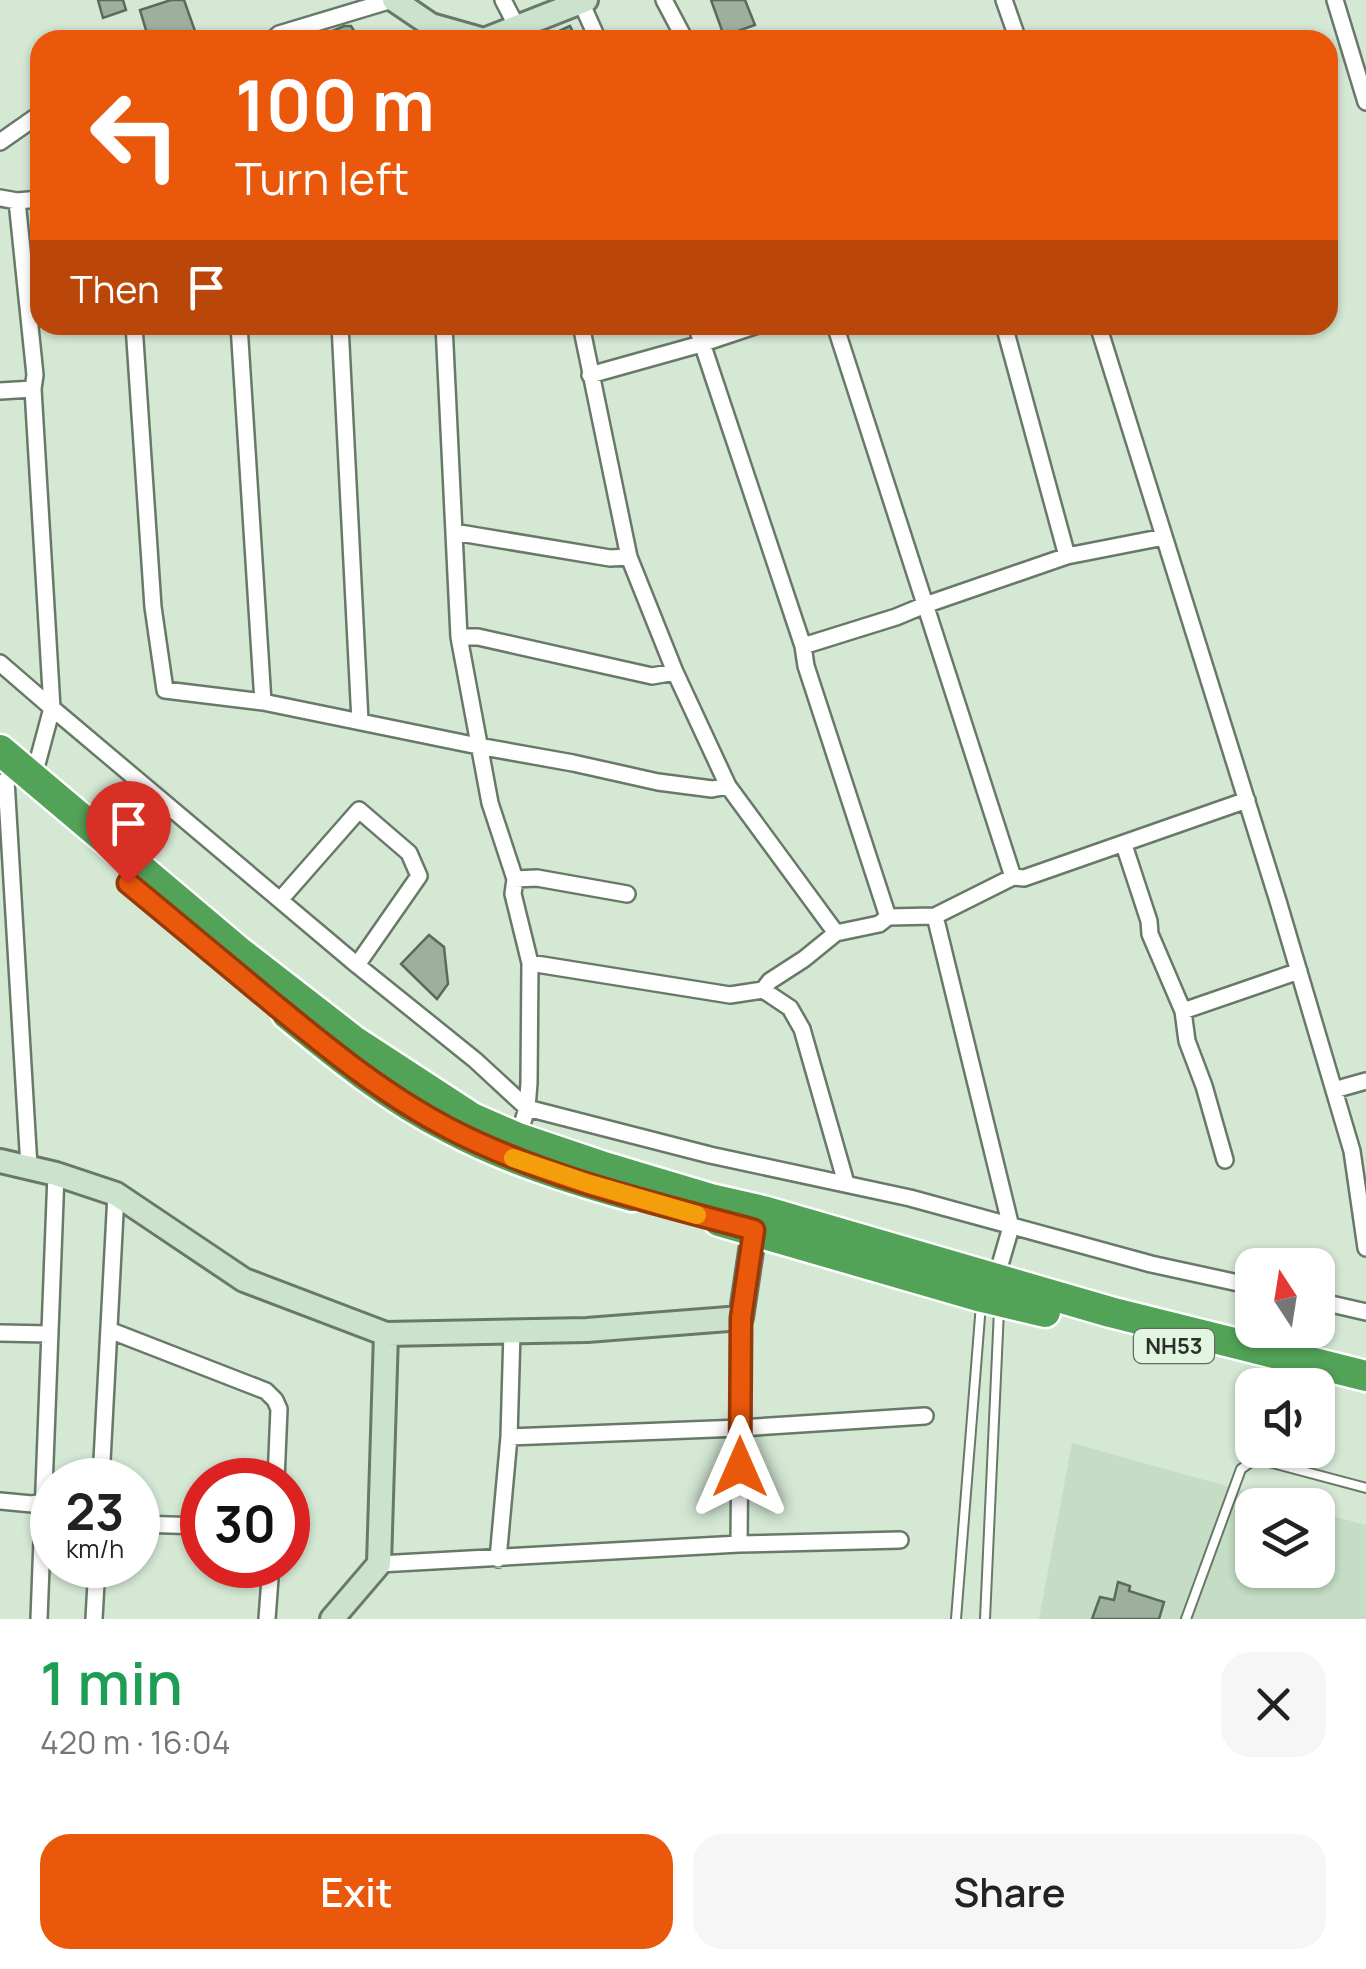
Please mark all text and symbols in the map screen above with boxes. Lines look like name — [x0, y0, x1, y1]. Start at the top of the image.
text: 100 m — [235, 56, 435, 152]
icon: left — [70, 70, 200, 200]
text: Turn left — [235, 147, 409, 209]
icon: arrive — [179, 260, 234, 315]
text: Then — [70, 262, 159, 314]
pin — [86, 781, 171, 884]
icon: arrive — [101, 796, 156, 851]
north arrow — [1235, 1248, 1335, 1348]
map controls — [1235, 1248, 1335, 1588]
road number: NH53 — [1134, 1329, 1214, 1363]
button: sound — [1235, 1368, 1335, 1468]
position arrow — [688, 1415, 792, 1519]
speed limit sign: 30 — [180, 1458, 310, 1588]
text: 23 — [66, 1477, 124, 1545]
button: layers — [1235, 1488, 1335, 1588]
text: km/h — [66, 1531, 124, 1566]
text: 1 min — [40, 1641, 183, 1723]
button: close — [1221, 1652, 1326, 1757]
text: 420 m · 16:04 — [40, 1720, 231, 1764]
button: Exit — [40, 1834, 673, 1949]
button: Share — [693, 1834, 1326, 1949]

